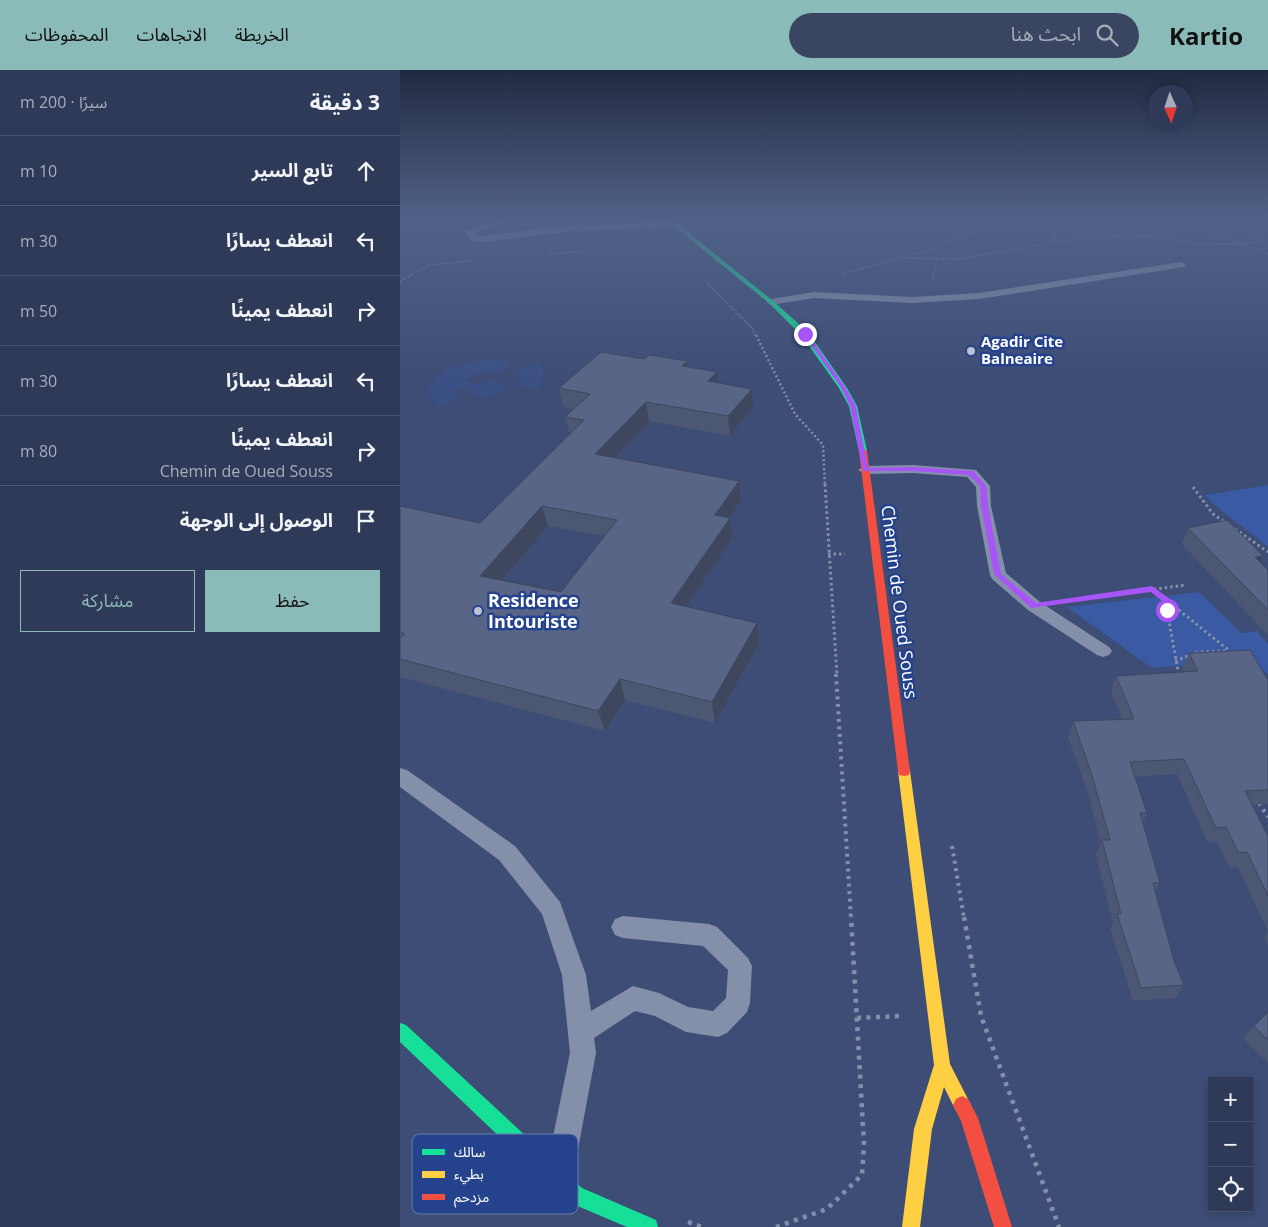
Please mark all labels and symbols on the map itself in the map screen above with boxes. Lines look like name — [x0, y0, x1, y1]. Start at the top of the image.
north arrow — [1148, 85, 1193, 130]
route end — [794, 323, 817, 346]
place label: Agadir Cite Balneaire — [981, 331, 1063, 368]
marker: Agadir Cite Balneaire — [965, 345, 977, 357]
street label: Chemin de Oued Souss — [876, 504, 924, 700]
place label: Residence Intouriste — [488, 588, 579, 633]
route start — [1156, 599, 1179, 622]
marker: Residence Intouriste — [472, 605, 484, 617]
legend — [412, 1134, 578, 1214]
text: سالك — [454, 1142, 486, 1161]
text: بطيء — [454, 1164, 484, 1185]
text: مزدحم — [454, 1187, 489, 1208]

